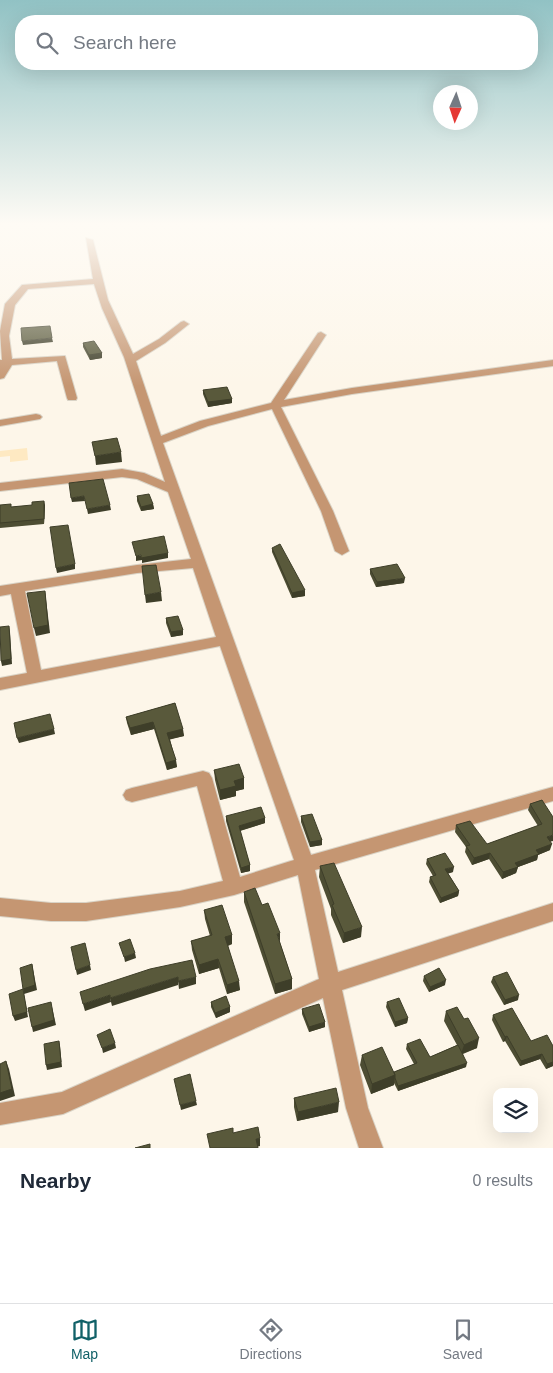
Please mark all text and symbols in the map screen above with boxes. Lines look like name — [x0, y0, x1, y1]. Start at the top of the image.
search box — [15, 15, 538, 70]
icon: search — [33, 29, 61, 57]
text: Search here — [73, 32, 177, 53]
north arrow — [433, 85, 478, 130]
map controls — [493, 1088, 538, 1133]
button: layers — [493, 1088, 538, 1133]
text: Nearby — [20, 1169, 91, 1192]
text: 0 results — [473, 1172, 533, 1189]
tab: Map — [71, 1316, 99, 1362]
tab: Directions — [240, 1316, 302, 1362]
tab: Saved — [443, 1316, 482, 1362]

